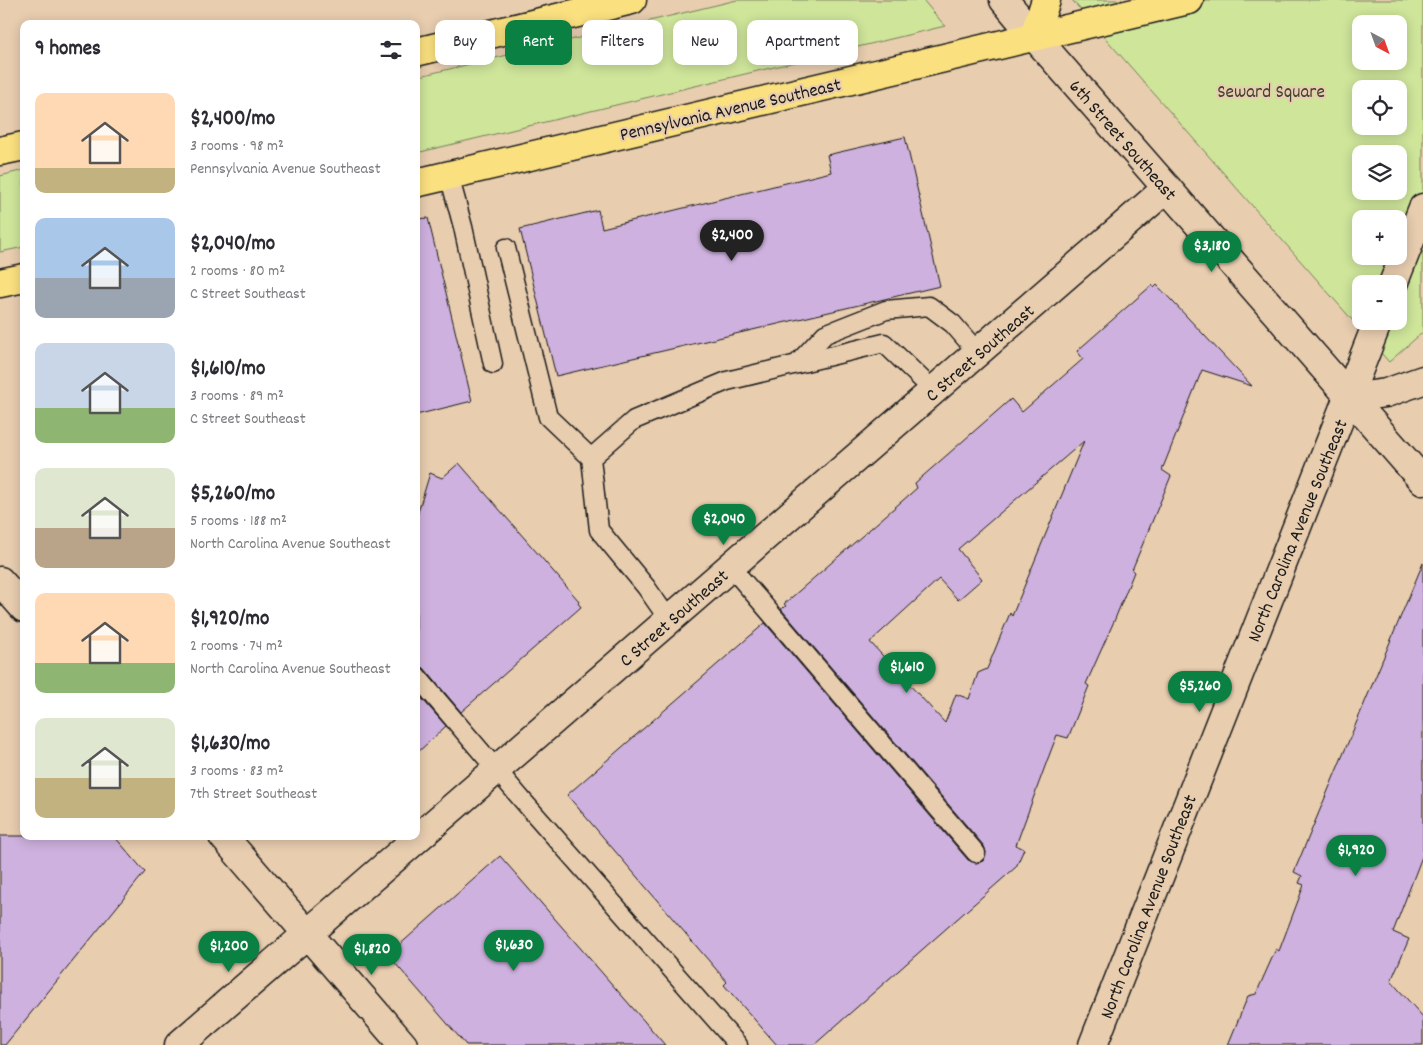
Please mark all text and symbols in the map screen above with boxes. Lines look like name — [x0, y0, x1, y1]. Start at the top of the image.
north arrow — [1352, 15, 1408, 70]
map controls — [1352, 15, 1407, 330]
chip: Buy — [435, 20, 495, 65]
chip: Rent — [505, 20, 572, 65]
chip: Filters — [582, 20, 663, 65]
chip: New — [673, 20, 737, 65]
chip: Apartment — [747, 20, 858, 65]
text: 9 homes — [35, 35, 101, 65]
icon: filters — [377, 36, 405, 64]
street label: Pennsylvania Avenue Southeast — [617, 73, 844, 150]
street label: 6th Street Southeast — [1061, 75, 1182, 208]
park label: Seward Square — [1217, 80, 1325, 107]
button: locate — [1352, 80, 1407, 135]
text: $2,400/mo — [190, 105, 275, 135]
icon: home — [75, 113, 135, 173]
text: 3 rooms · 98 m² — [190, 135, 284, 158]
button: layers — [1352, 145, 1407, 200]
text: Pennsylvania Avenue Southeast — [190, 158, 381, 181]
button: + — [1352, 210, 1407, 265]
pin: $2,400 — [691, 220, 773, 262]
text: $2,400 — [711, 224, 753, 247]
text: $2,040/mo — [190, 230, 275, 260]
pin: $3,180 — [1171, 230, 1253, 273]
text: $3,180 — [1194, 235, 1230, 258]
icon: home — [75, 238, 135, 298]
text: 2 rooms · 80 m² — [190, 260, 285, 283]
button: − — [1352, 275, 1407, 330]
text: C Street Southeast — [190, 283, 306, 306]
street label: C Street Southeast — [921, 299, 1042, 410]
text: $1,610/mo — [190, 355, 265, 385]
icon: home — [75, 363, 135, 423]
text: 3 rooms · 89 m² — [190, 385, 284, 408]
text: C Street Southeast — [190, 408, 306, 431]
street label: North Carolina Avenue Southeast — [1242, 416, 1356, 647]
text: $5,260/mo — [190, 480, 275, 510]
icon: home — [75, 488, 135, 548]
pin: $2,040 — [683, 504, 765, 546]
text: $2,040 — [703, 508, 745, 531]
text: 5 rooms · 188 m² — [190, 510, 287, 533]
text: North Carolina Avenue Southeast — [190, 533, 391, 556]
street label: C Street Southeast — [615, 564, 736, 675]
text: $1,920/mo — [190, 605, 269, 635]
icon: home — [75, 613, 135, 673]
text: 2 rooms · 74 m² — [190, 635, 283, 658]
pin: $1,610 — [866, 652, 948, 694]
text: $1,610 — [890, 656, 924, 679]
text: North Carolina Avenue Southeast — [190, 658, 391, 681]
pin: $5,260 — [1159, 670, 1241, 713]
text: $5,260 — [1179, 675, 1221, 698]
text: $1,630/mo — [190, 730, 270, 760]
icon: home — [75, 738, 135, 798]
text: 3 rooms · 83 m² — [190, 760, 284, 783]
text: 7th Street Southeast — [190, 783, 317, 806]
street label: North Carolina Avenue Southeast — [1095, 791, 1206, 1023]
pin: $1,920 — [1315, 834, 1397, 877]
text: $1,920 — [1337, 839, 1375, 862]
pin: $1,200 — [188, 930, 270, 973]
pin: $1,630 — [473, 930, 555, 972]
pin: $1,820 — [331, 934, 413, 976]
text: $1,630 — [495, 934, 533, 957]
text: $1,200 — [209, 935, 249, 958]
text: $1,820 — [354, 938, 390, 961]

